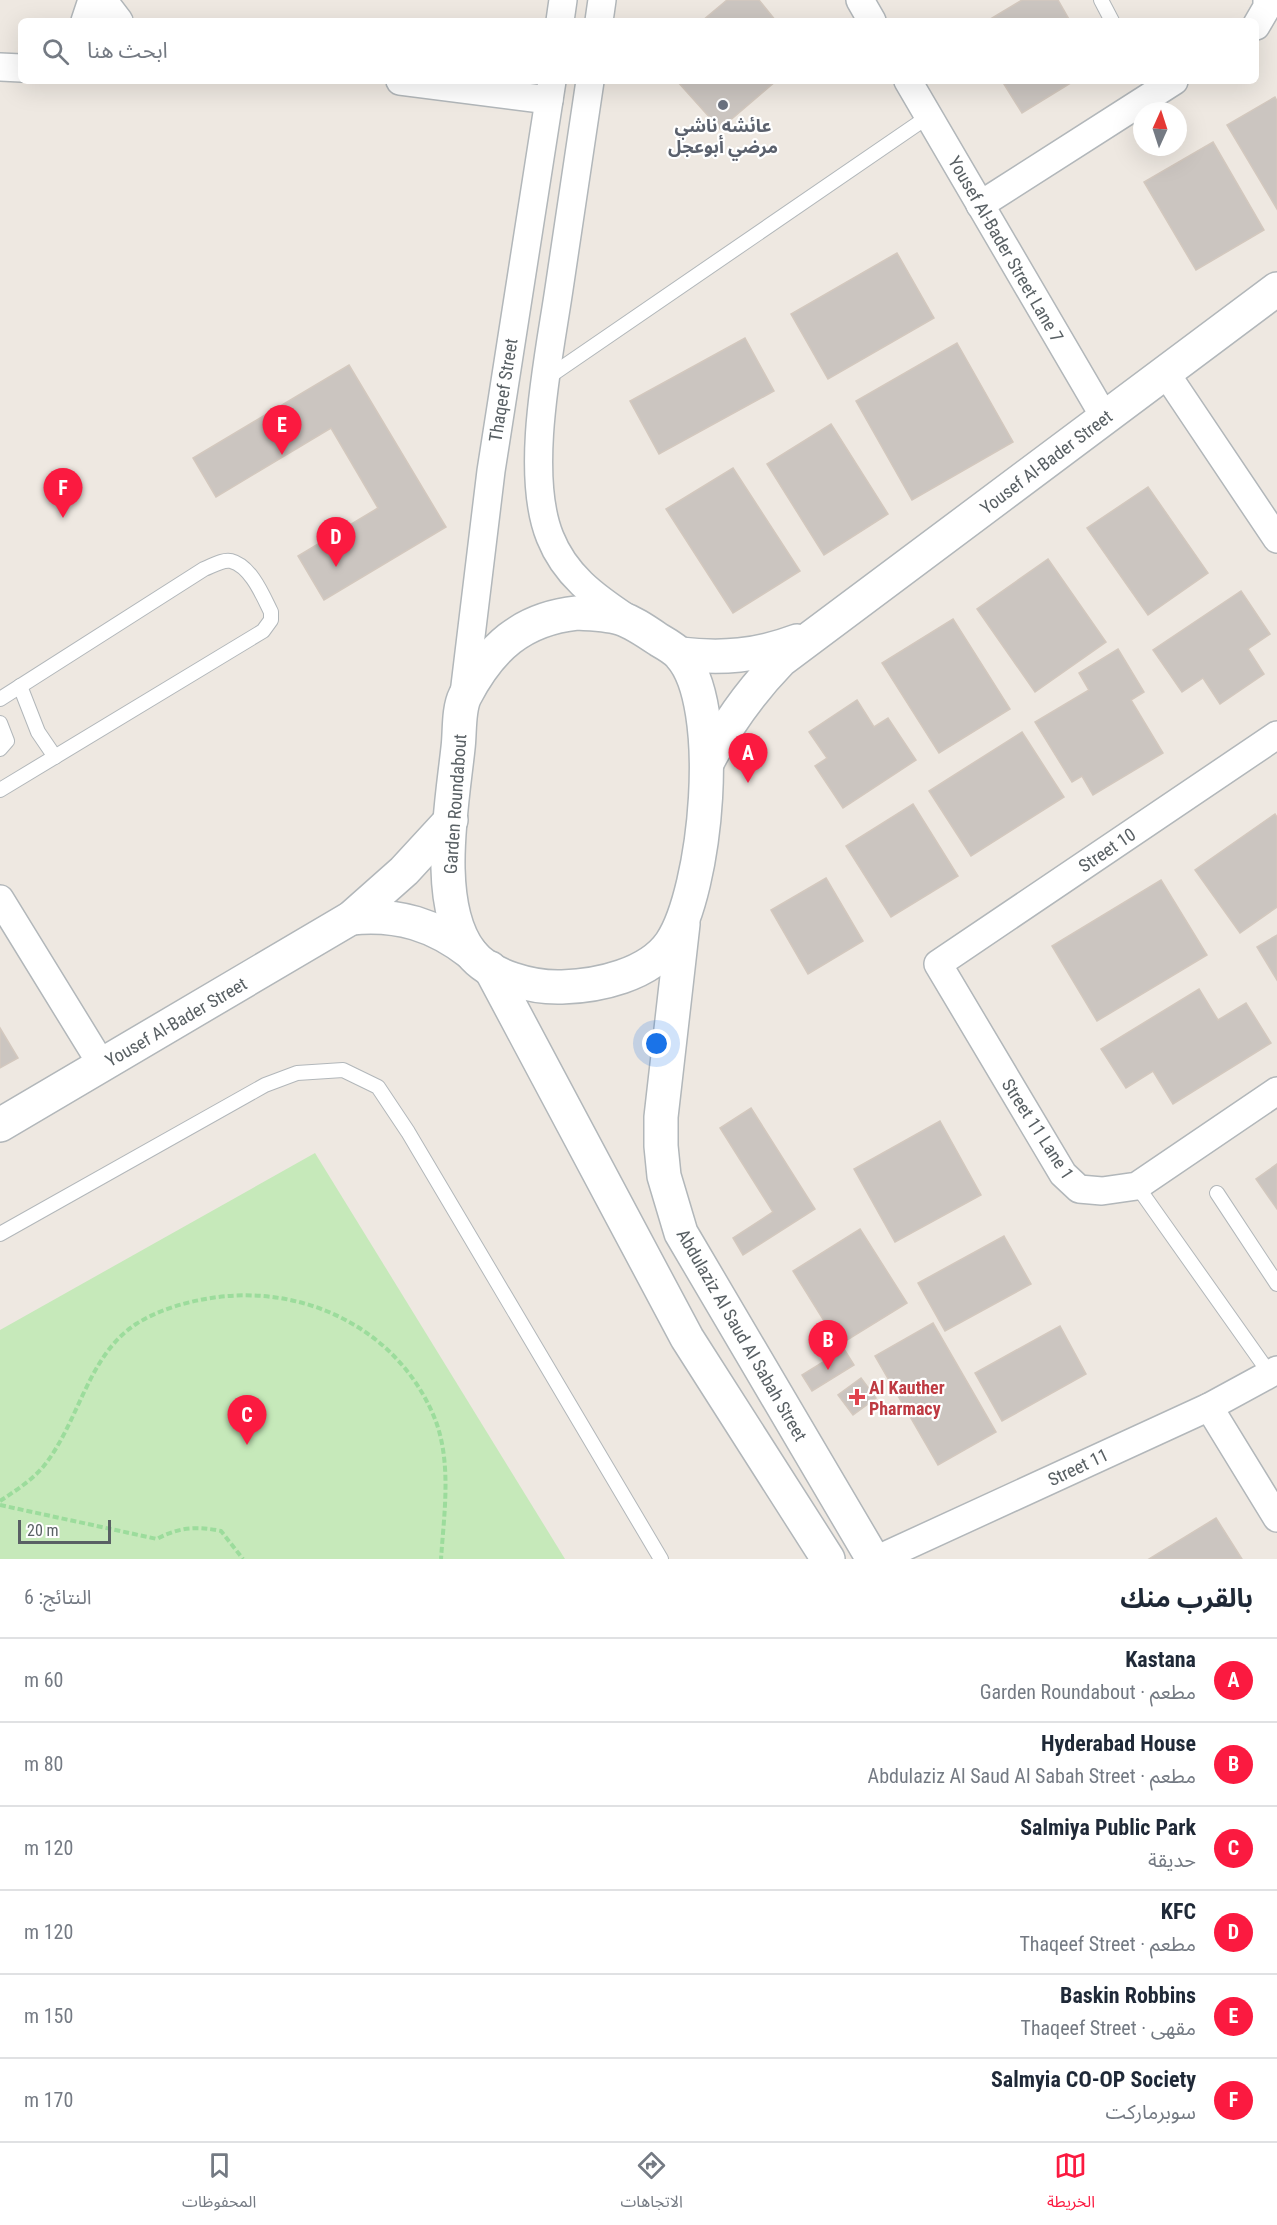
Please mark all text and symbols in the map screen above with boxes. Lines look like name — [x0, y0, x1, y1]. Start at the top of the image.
search box — [18, 18, 1259, 84]
icon: search — [39, 35, 72, 68]
text: ابحث هنا — [87, 38, 168, 63]
marker: عائشه ناشي مرضي أبوعجل — [716, 98, 730, 112]
north arrow — [1133, 102, 1187, 156]
place label: عائشه ناشي مرضي أبوعجل — [668, 115, 778, 161]
street label: Yousef Al-Bader Street Lane 7 — [944, 152, 1068, 346]
street label: Thaqeef Street — [484, 337, 522, 443]
pin: E — [262, 406, 302, 455]
street label: Yousef Al-Bader Street — [976, 406, 1116, 518]
pin: F — [44, 468, 82, 518]
pin: D — [316, 518, 356, 567]
street label: Garden Roundabout — [440, 733, 470, 875]
pin: A — [728, 734, 768, 783]
street label: Street 10 — [1075, 823, 1139, 877]
street label: Yousef Al-Bader Street — [102, 973, 250, 1071]
your location — [642, 1029, 671, 1058]
street label: Street 11 Lane 1 — [998, 1075, 1078, 1183]
street label: Abdulaziz Al Saud Al Sabah Street — [673, 1225, 811, 1445]
pin: B — [808, 1320, 848, 1370]
place label: Al Kauther Pharmacy — [869, 1377, 945, 1419]
marker: Al Kauther Pharmacy — [850, 1390, 864, 1404]
pin: C — [228, 1396, 266, 1445]
street label: Street 11 — [1045, 1444, 1111, 1490]
scale bar — [18, 1517, 111, 1544]
text: 20 m — [27, 1521, 59, 1540]
text: بالقرب منك — [1120, 1583, 1253, 1613]
text: النتائج: 6 — [24, 1585, 92, 1609]
text: Kastana — [1125, 1647, 1196, 1672]
text: 60 m — [24, 1668, 63, 1692]
text: A — [1228, 1668, 1239, 1692]
text: مطعم · Garden Roundabout — [980, 1680, 1196, 1704]
text: Hyderabad House — [1041, 1731, 1196, 1756]
text: 80 m — [24, 1752, 63, 1776]
text: B — [1228, 1752, 1239, 1776]
text: مطعم · Abdulaziz Al Saud Al Sabah Street — [868, 1764, 1196, 1788]
text: Salmiya Public Park — [1020, 1815, 1196, 1840]
text: 120 m — [24, 1836, 73, 1860]
text: C — [1228, 1836, 1239, 1860]
text: حديقة — [1148, 1848, 1196, 1872]
text: KFC — [1161, 1899, 1196, 1924]
text: 120 m — [24, 1920, 73, 1944]
text: D — [1228, 1920, 1239, 1944]
text: مطعم · Thaqeef Street — [1019, 1932, 1196, 1956]
text: Baskin Robbins — [1060, 1983, 1196, 2008]
text: 150 m — [24, 2004, 73, 2028]
text: E — [1229, 2004, 1238, 2028]
text: مقهى · Thaqeef Street — [1020, 2016, 1196, 2040]
text: Salmyia CO-OP Society — [991, 2067, 1196, 2092]
text: 170 m — [24, 2088, 73, 2112]
text: F — [1229, 2088, 1238, 2112]
text: سوبرماركت — [1105, 2100, 1196, 2124]
tab: المحفوظات — [182, 2149, 256, 2219]
tab: الاتجاهات — [620, 2149, 683, 2219]
tab: الخريطة — [1047, 2149, 1095, 2219]

